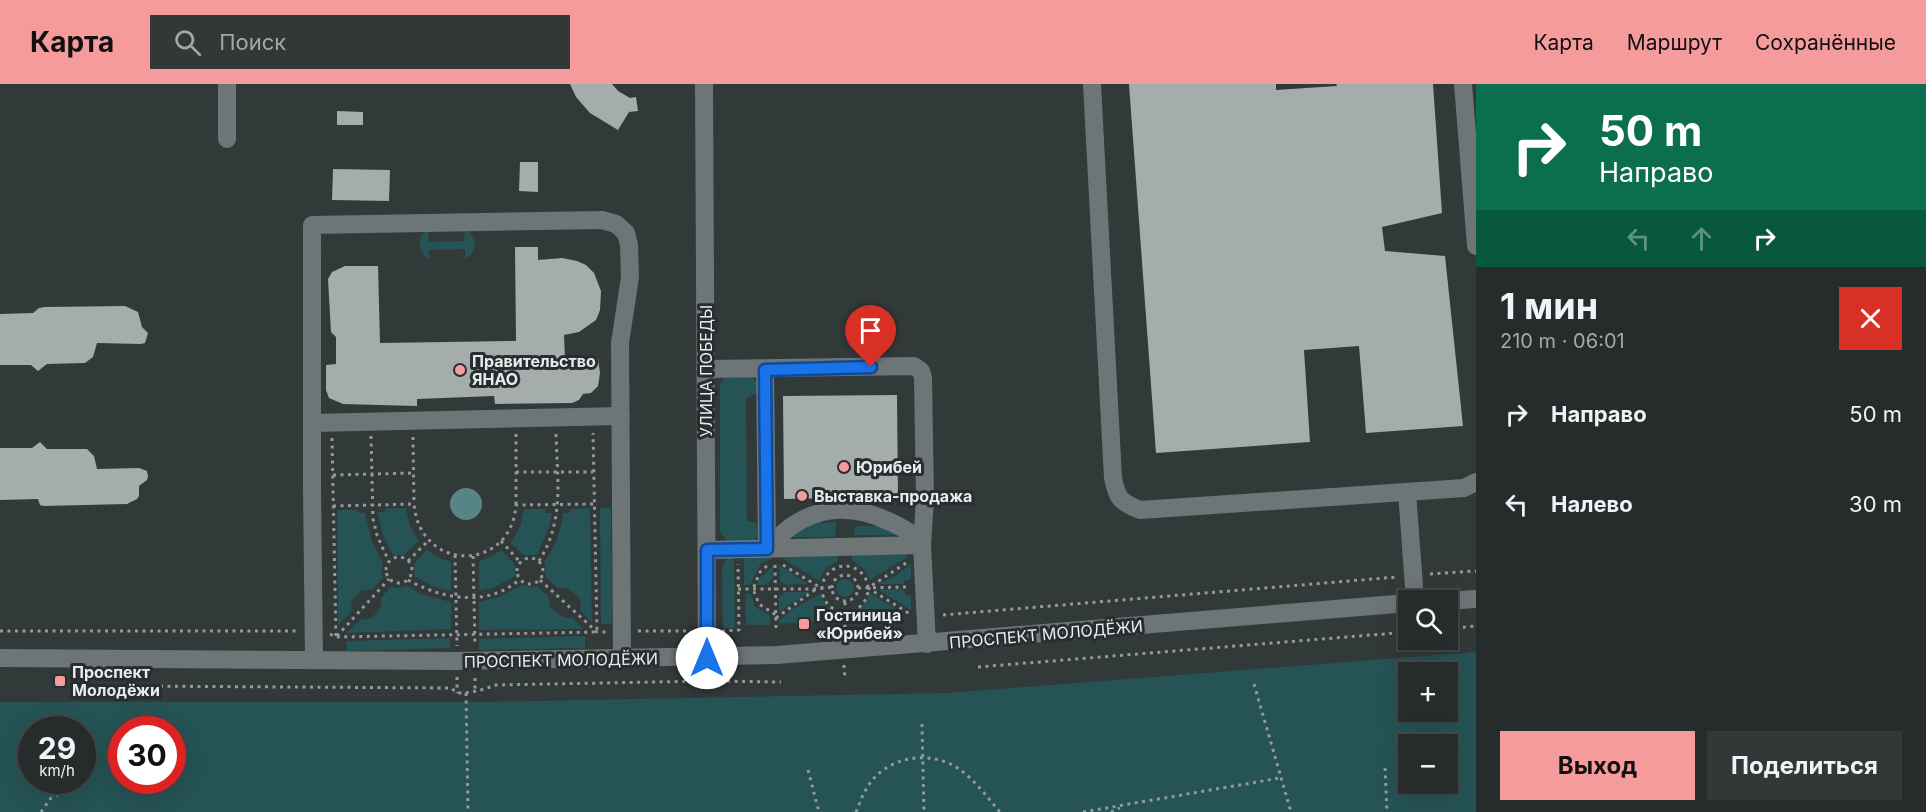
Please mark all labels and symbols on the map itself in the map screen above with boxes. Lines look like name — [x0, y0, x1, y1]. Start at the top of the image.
street label: УЛИЦА ПОБЕДЫ — [696, 305, 716, 437]
pin — [845, 305, 896, 367]
place label: Правительство ЯНАО — [472, 351, 596, 389]
marker: Правительство ЯНАО — [453, 363, 467, 377]
place label: Юрибей — [856, 457, 922, 477]
marker: Юрибей — [837, 460, 851, 474]
place label: Выставка-продажа — [814, 486, 972, 506]
marker: Выставка-продажа — [795, 489, 809, 503]
place label: Гостиница «Юрибей» — [816, 605, 903, 643]
street label: ПРОСПЕКТ МОЛОДЁЖИ — [948, 616, 1144, 652]
marker: Гостиница «Юрибей» — [797, 617, 811, 631]
position arrow — [675, 626, 739, 690]
street label: ПРОСПЕКТ МОЛОДЁЖИ — [464, 648, 658, 672]
place label: Проспект Молодёжи — [72, 662, 160, 700]
marker: Проспект Молодёжи — [53, 674, 67, 688]
speed limit sign: 30 — [108, 716, 186, 794]

